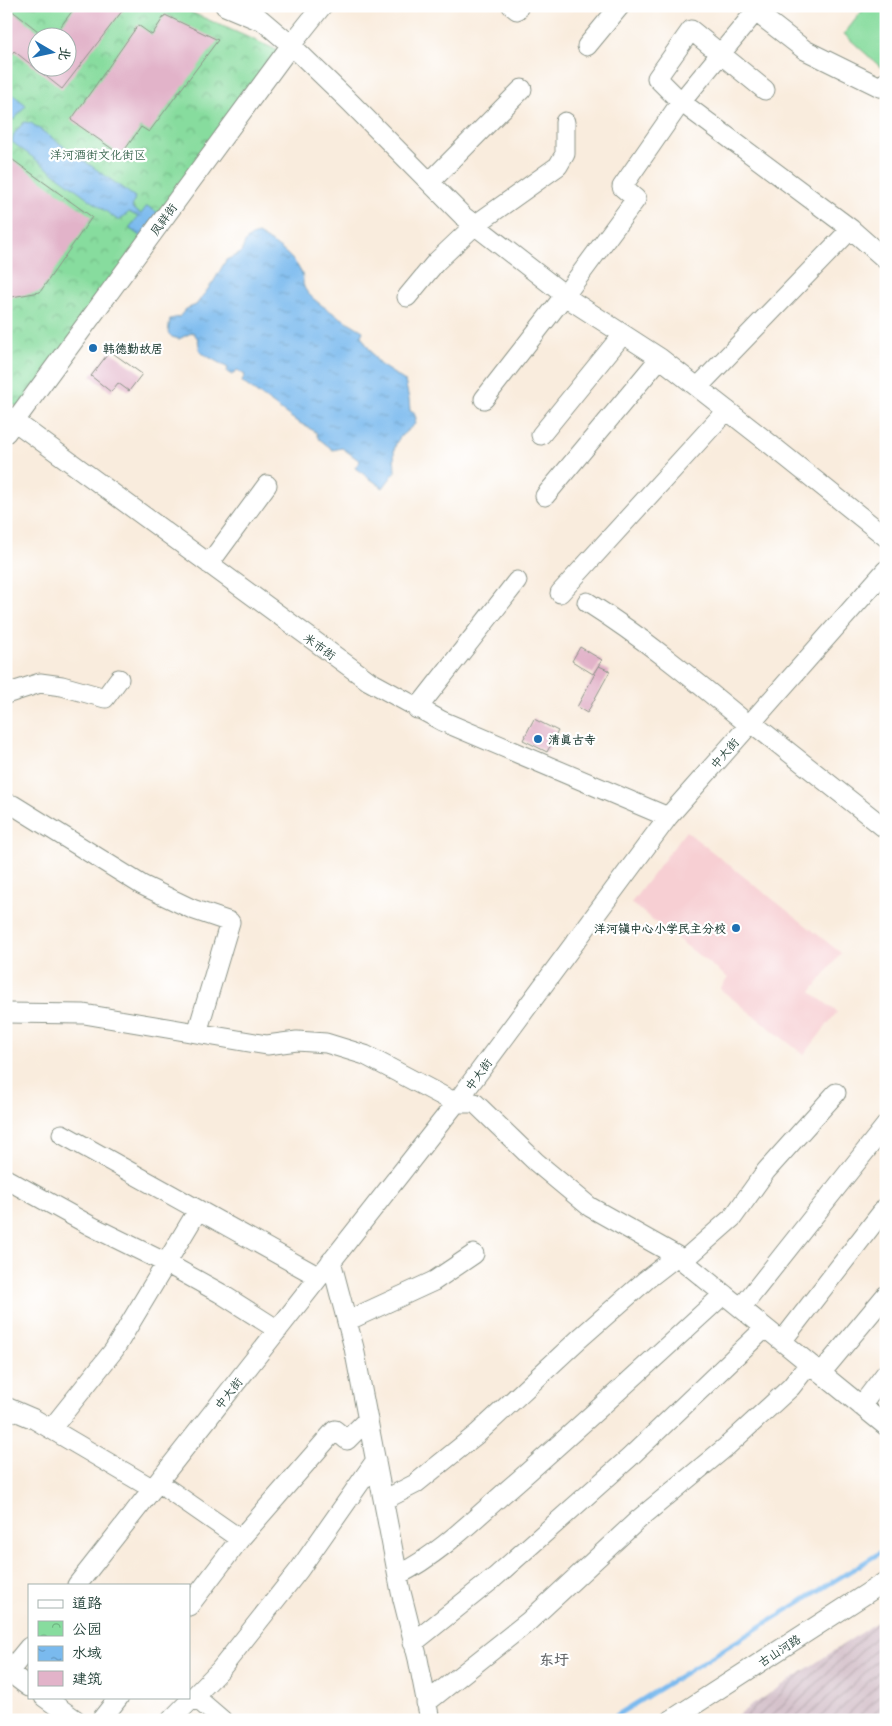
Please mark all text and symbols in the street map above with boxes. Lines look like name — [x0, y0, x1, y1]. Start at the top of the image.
north arrow — [28, 28, 78, 78]
text: 北 — [54, 46, 77, 63]
park label: 洋河酒街文化街区 — [50, 145, 146, 163]
street label: 凤祥街 — [145, 199, 181, 239]
place label: 韩德勤故居 — [103, 339, 163, 357]
marker: 韩德勤故居 — [87, 342, 99, 354]
street label: 米市街 — [300, 628, 340, 664]
place label: 清真古寺 — [548, 730, 596, 748]
marker: 清真古寺 — [532, 733, 544, 745]
street label: 中大街 — [705, 734, 743, 772]
place label: 洋河镇中心小学民主分校 — [594, 919, 726, 937]
marker: 洋河镇中心小学民主分校 — [730, 922, 742, 934]
street label: 中大街 — [460, 1054, 496, 1094]
street label: 中大街 — [210, 1373, 246, 1413]
legend — [28, 1584, 190, 1698]
text: 道路 — [72, 1590, 102, 1613]
text: 公园 — [72, 1616, 102, 1639]
street label: 古山河路 — [754, 1629, 804, 1671]
text: 水域 — [72, 1640, 102, 1663]
district label: 东圩 — [539, 1647, 569, 1670]
text: 建筑 — [72, 1666, 102, 1689]

